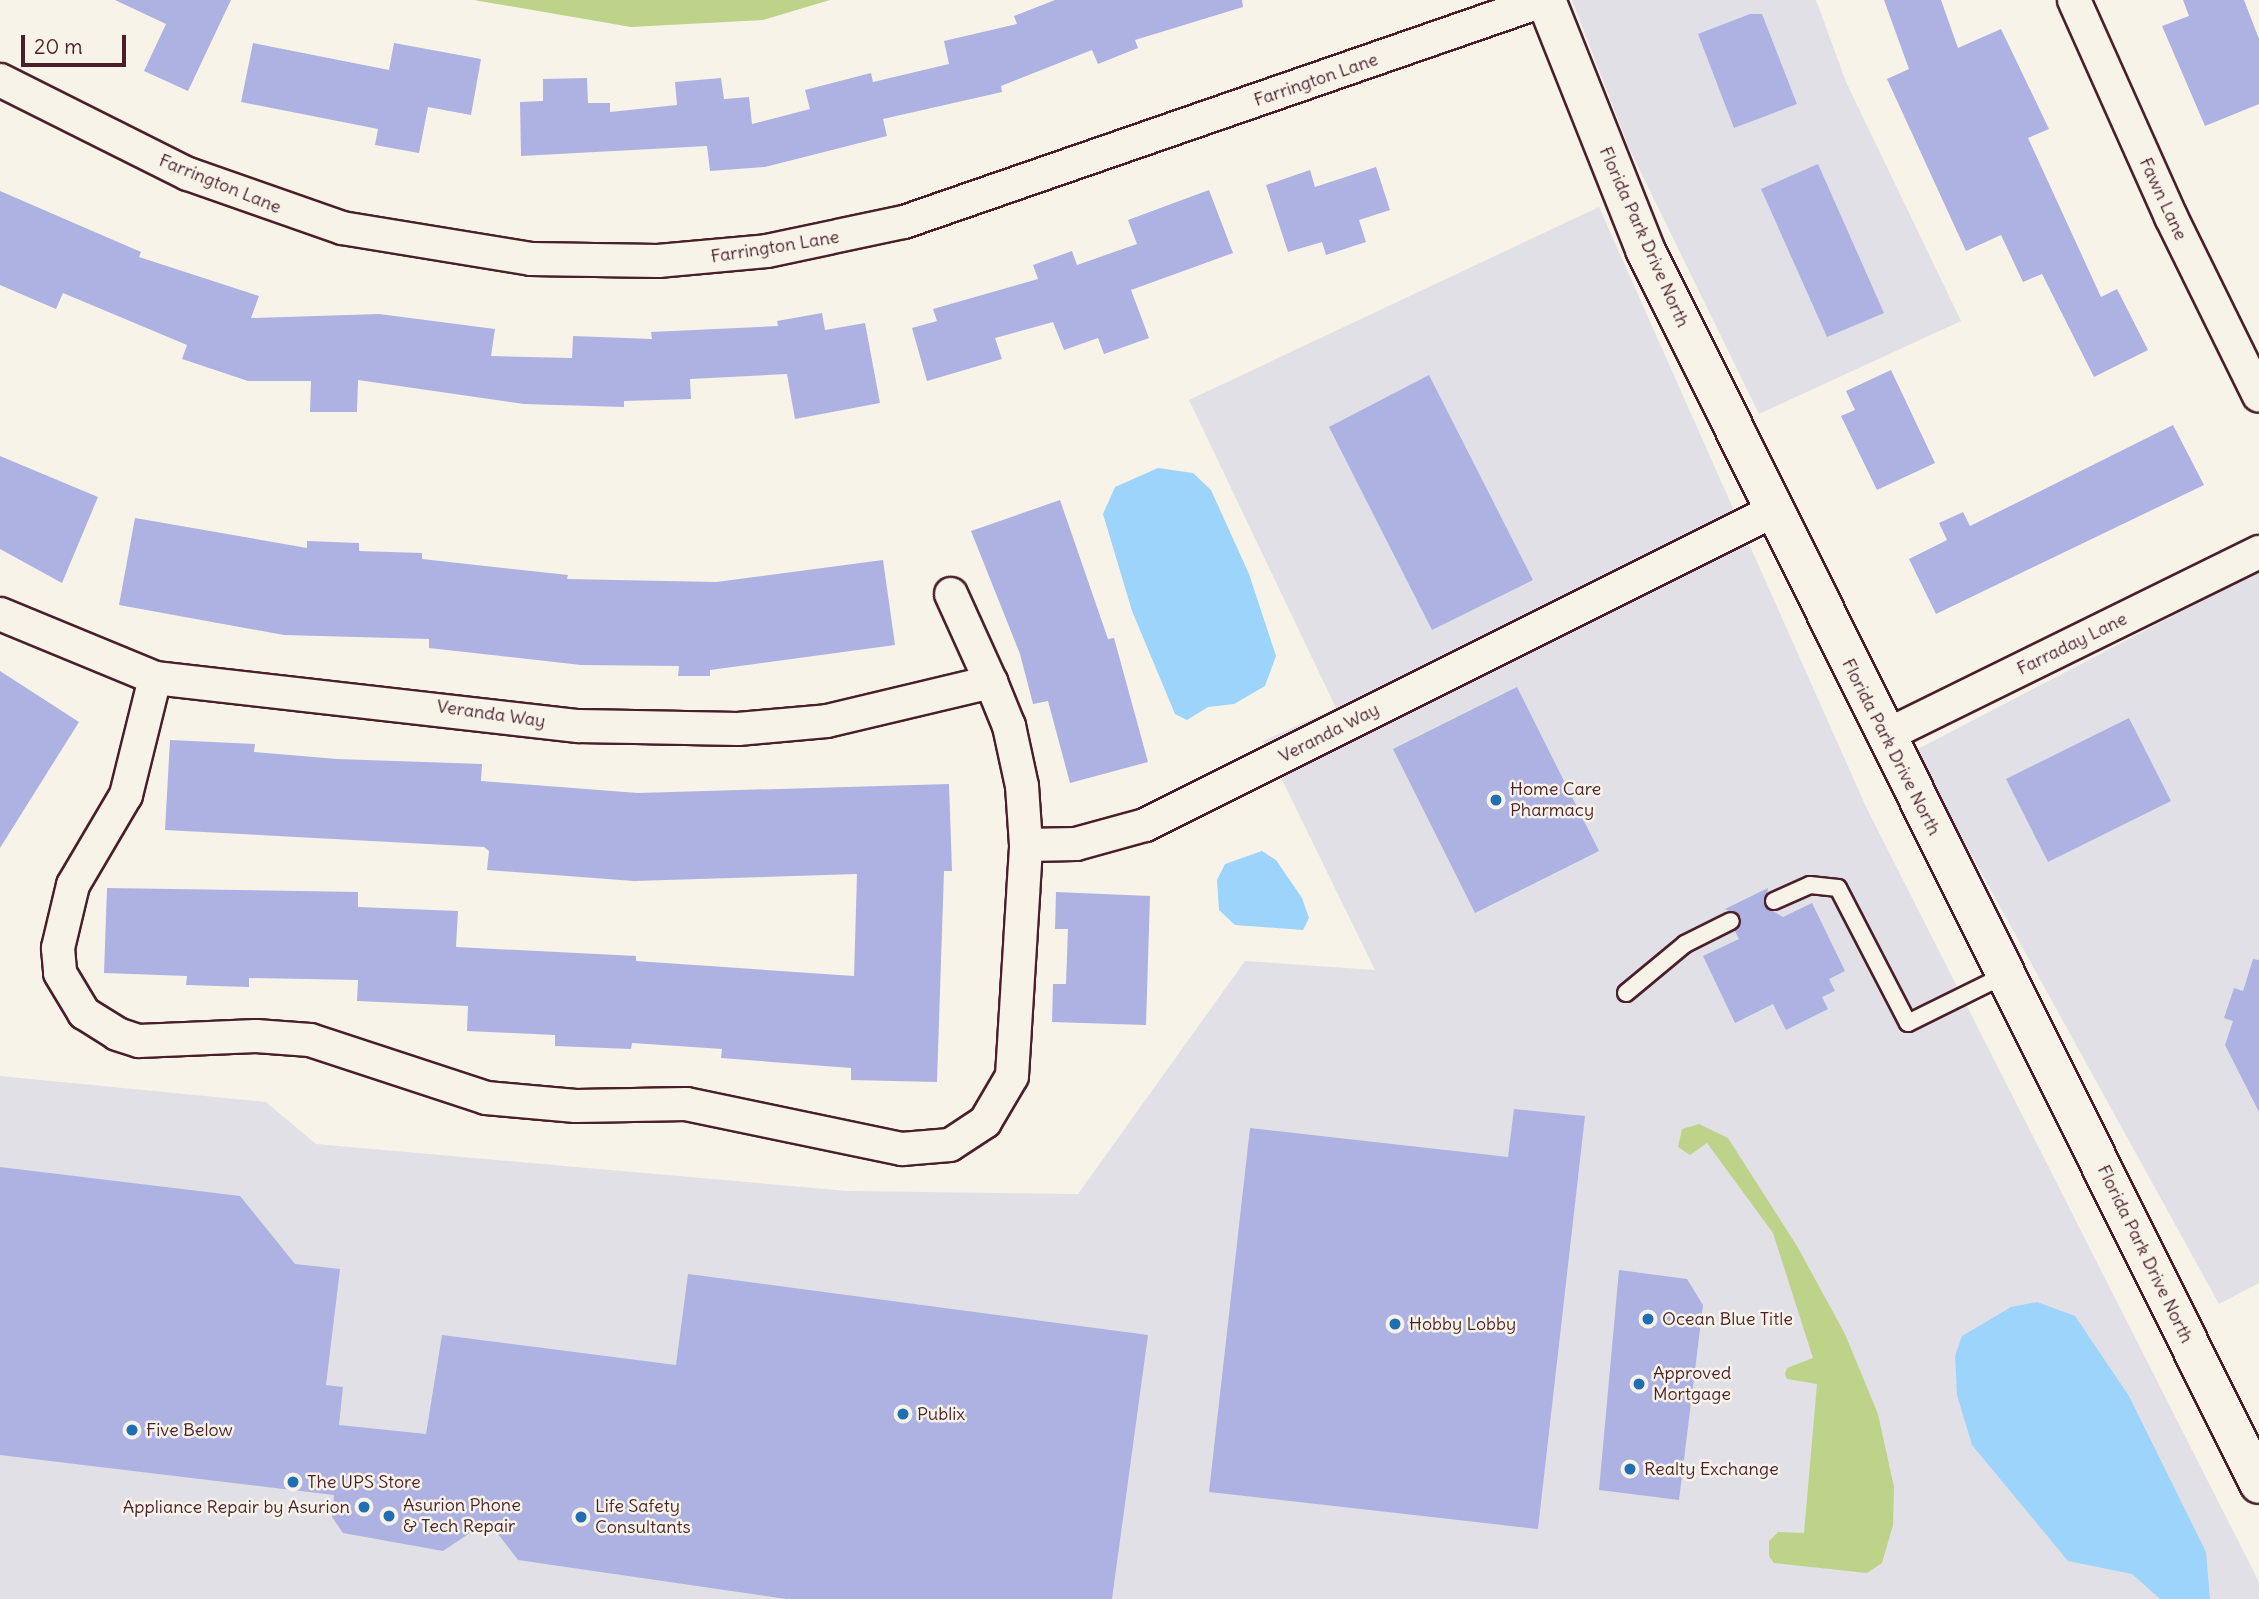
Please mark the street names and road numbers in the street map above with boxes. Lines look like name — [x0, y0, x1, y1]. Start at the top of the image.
street label: Farrington Lane — [1251, 49, 1381, 111]
street label: Florida Park Drive North — [1594, 143, 1694, 331]
street label: Farrington Lane — [156, 150, 284, 218]
street label: Fawn Lane — [2135, 154, 2191, 244]
street label: Farrington Lane — [709, 226, 841, 268]
street label: Farraday Lane — [2013, 608, 2131, 680]
street label: Florida Park Drive North — [1837, 655, 1945, 839]
street label: Veranda Way — [435, 696, 547, 732]
street label: Veranda Way — [1275, 699, 1383, 767]
street label: Florida Park Drive North — [2092, 1161, 2198, 1347]

